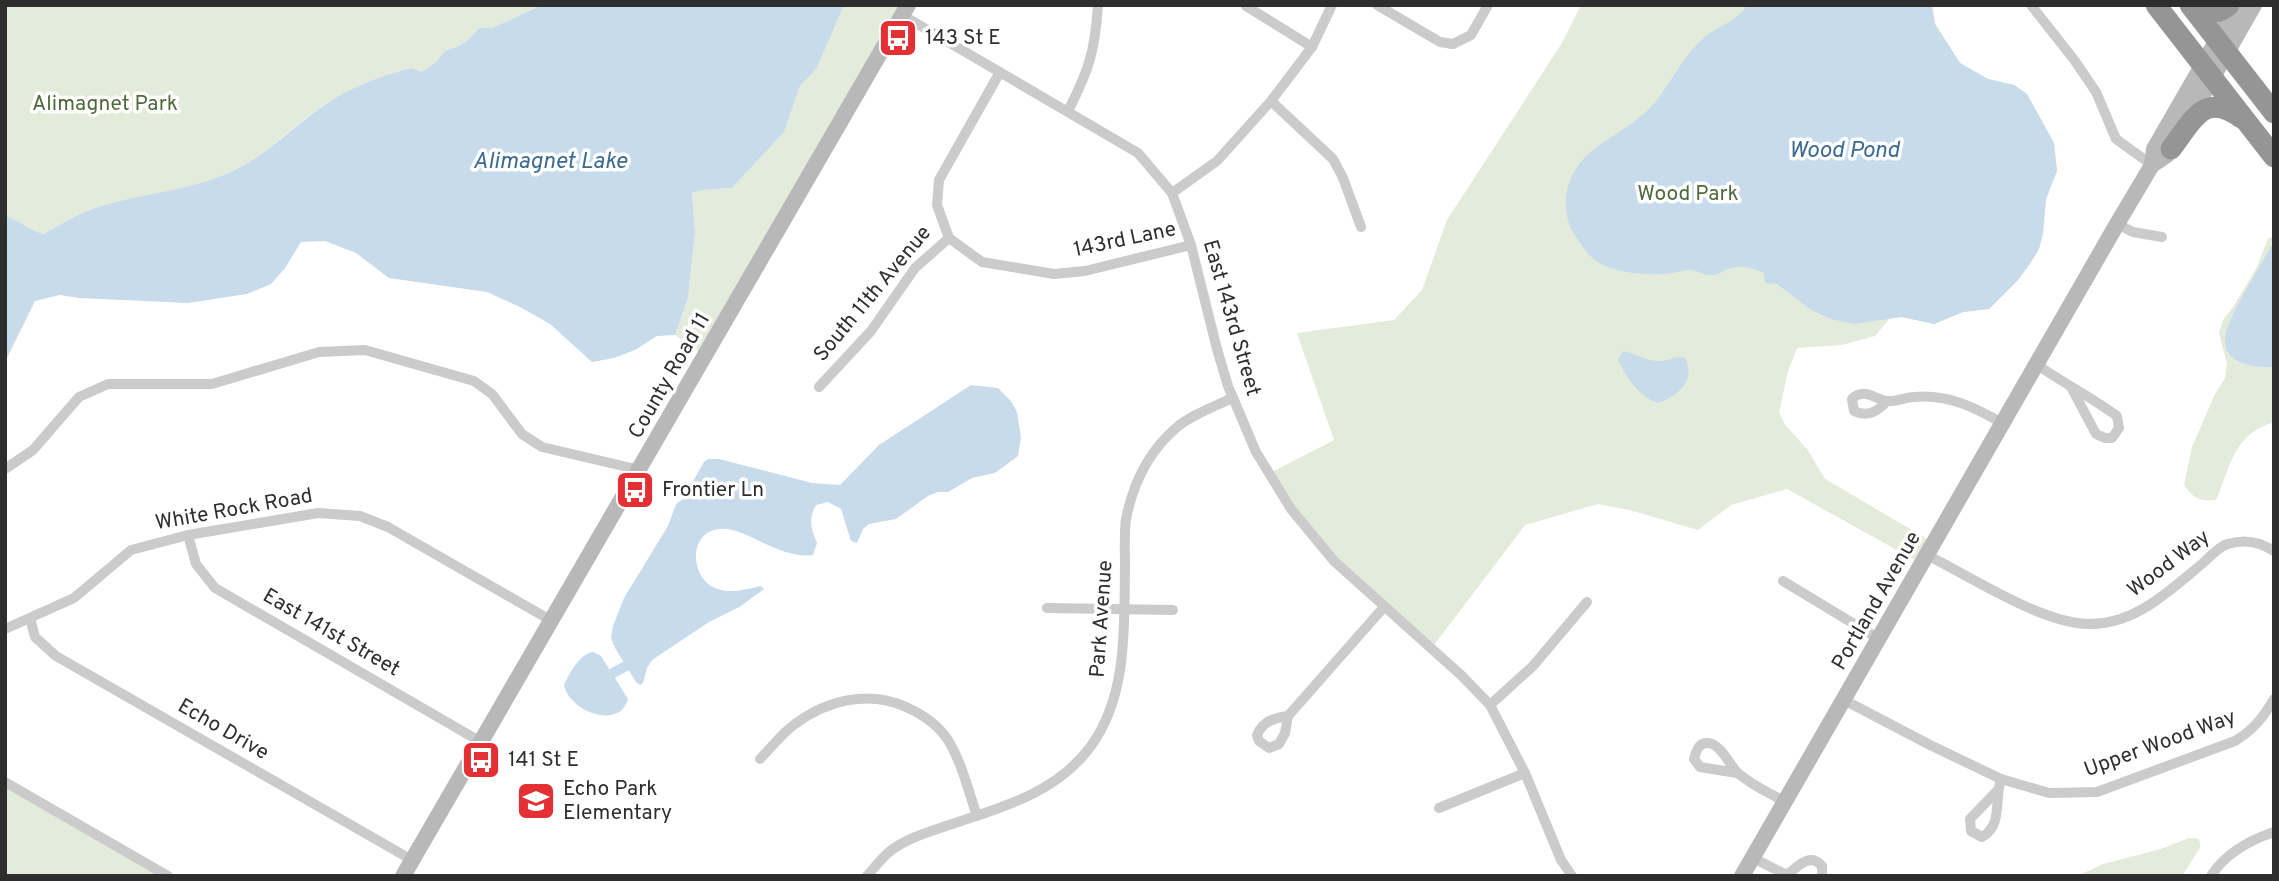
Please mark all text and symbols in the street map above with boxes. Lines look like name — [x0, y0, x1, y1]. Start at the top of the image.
bus stop icon: 143 St E — [877, 17, 919, 59]
place label: 143 St E — [925, 25, 1001, 52]
park label: Alimagnet Park — [32, 91, 178, 118]
water label: Wood Pond — [1789, 137, 1901, 166]
water label: Alimagnet Lake — [473, 148, 628, 177]
park label: Wood Park — [1637, 181, 1739, 208]
street label: 143rd Lane — [1071, 216, 1179, 264]
street label: South 11th Avenue — [808, 220, 938, 368]
street label: East 143rd Street — [1196, 237, 1266, 399]
street label: County Road 11 — [623, 308, 717, 444]
bus stop icon: Frontier Ln — [614, 469, 656, 511]
place label: Frontier Ln — [662, 477, 764, 504]
street label: White Rock Road — [153, 483, 315, 537]
street label: Wood Way — [2122, 524, 2216, 604]
street label: Portland Avenue — [1826, 527, 1928, 675]
street label: Park Avenue — [1084, 559, 1120, 679]
street label: East 141st Street — [257, 583, 405, 683]
street label: Echo Drive — [173, 693, 273, 767]
street label: Upper Wood Way — [2080, 704, 2240, 784]
bus stop icon: 141 St E — [460, 739, 502, 781]
place label: 141 St E — [508, 747, 579, 774]
place label: Echo Park Elementary — [563, 776, 672, 827]
school or university icon: Echo Park Elementary — [515, 780, 557, 822]

